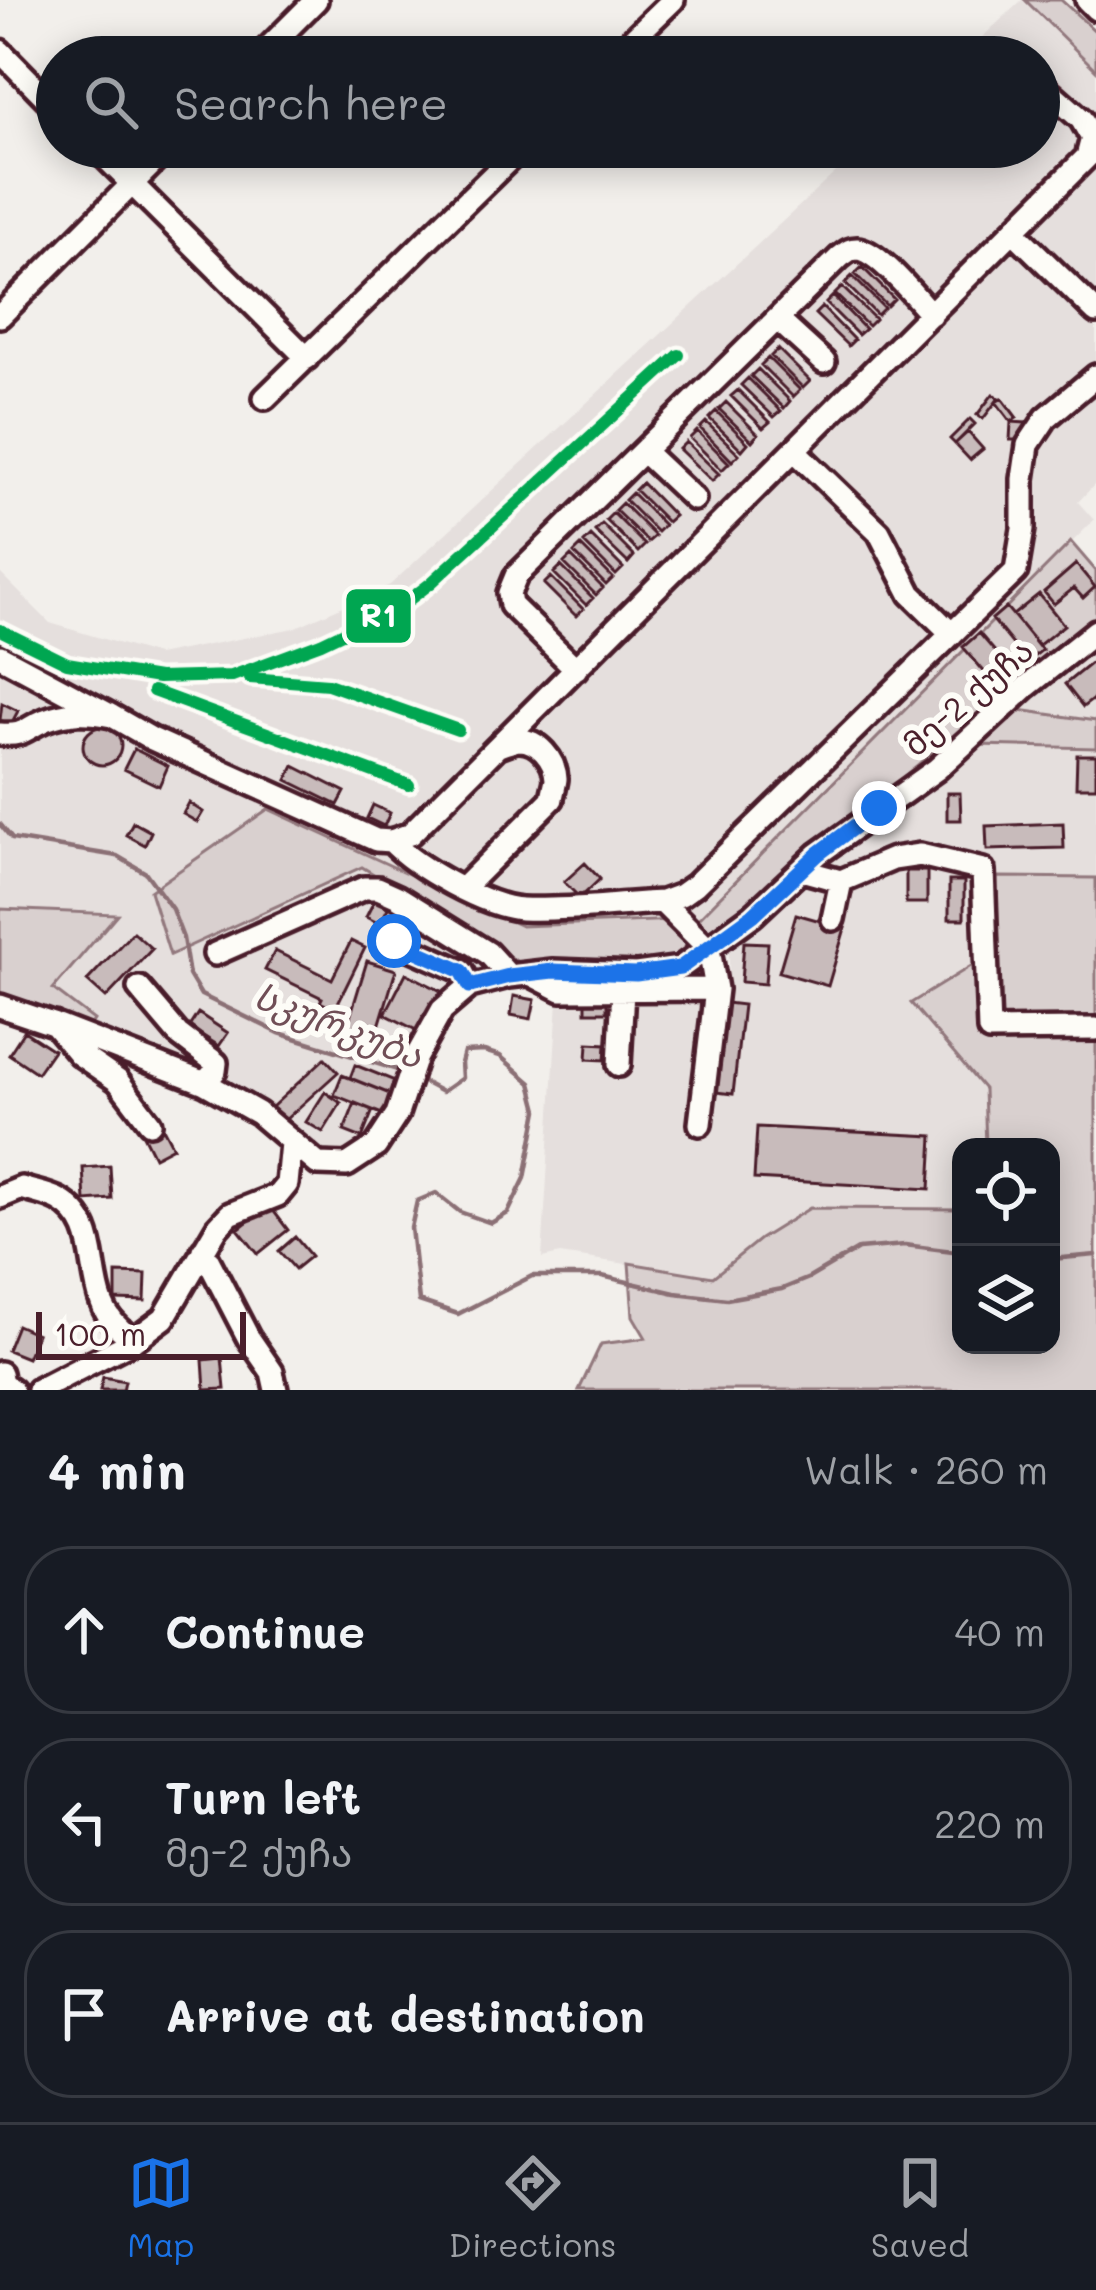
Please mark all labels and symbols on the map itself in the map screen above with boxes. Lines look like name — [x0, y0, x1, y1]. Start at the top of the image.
line badge: R1 — [344, 587, 413, 645]
text: R1 — [359, 592, 397, 635]
street label: მე-2 ქუჩა — [893, 628, 1041, 764]
route end — [852, 781, 906, 835]
route start — [367, 914, 421, 968]
water label: სკურკუბა — [248, 970, 430, 1078]
scale bar — [36, 1306, 246, 1359]

